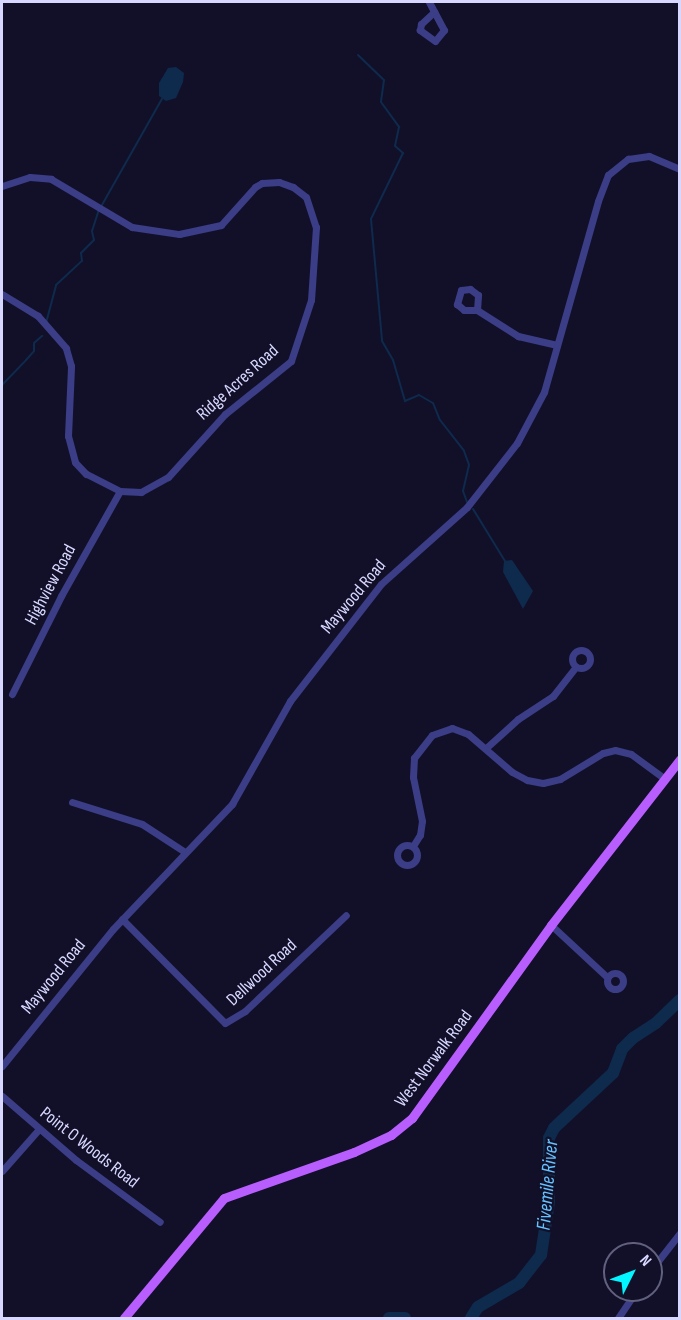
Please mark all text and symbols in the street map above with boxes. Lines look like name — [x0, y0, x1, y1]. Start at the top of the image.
street label: Ridge Acres Road — [193, 341, 283, 425]
street label: Highview Road — [21, 541, 81, 629]
street label: Maywood Road — [317, 556, 391, 638]
street label: Maywood Road — [17, 935, 91, 1019]
street label: Dellwood Road — [222, 935, 302, 1011]
street label: West Norwalk Road — [391, 1006, 477, 1112]
street label: Point O Woods Road — [35, 1103, 143, 1193]
water label: Fivemile River — [532, 1139, 564, 1231]
north arrow — [603, 1242, 663, 1302]
text: N — [635, 1251, 655, 1270]

